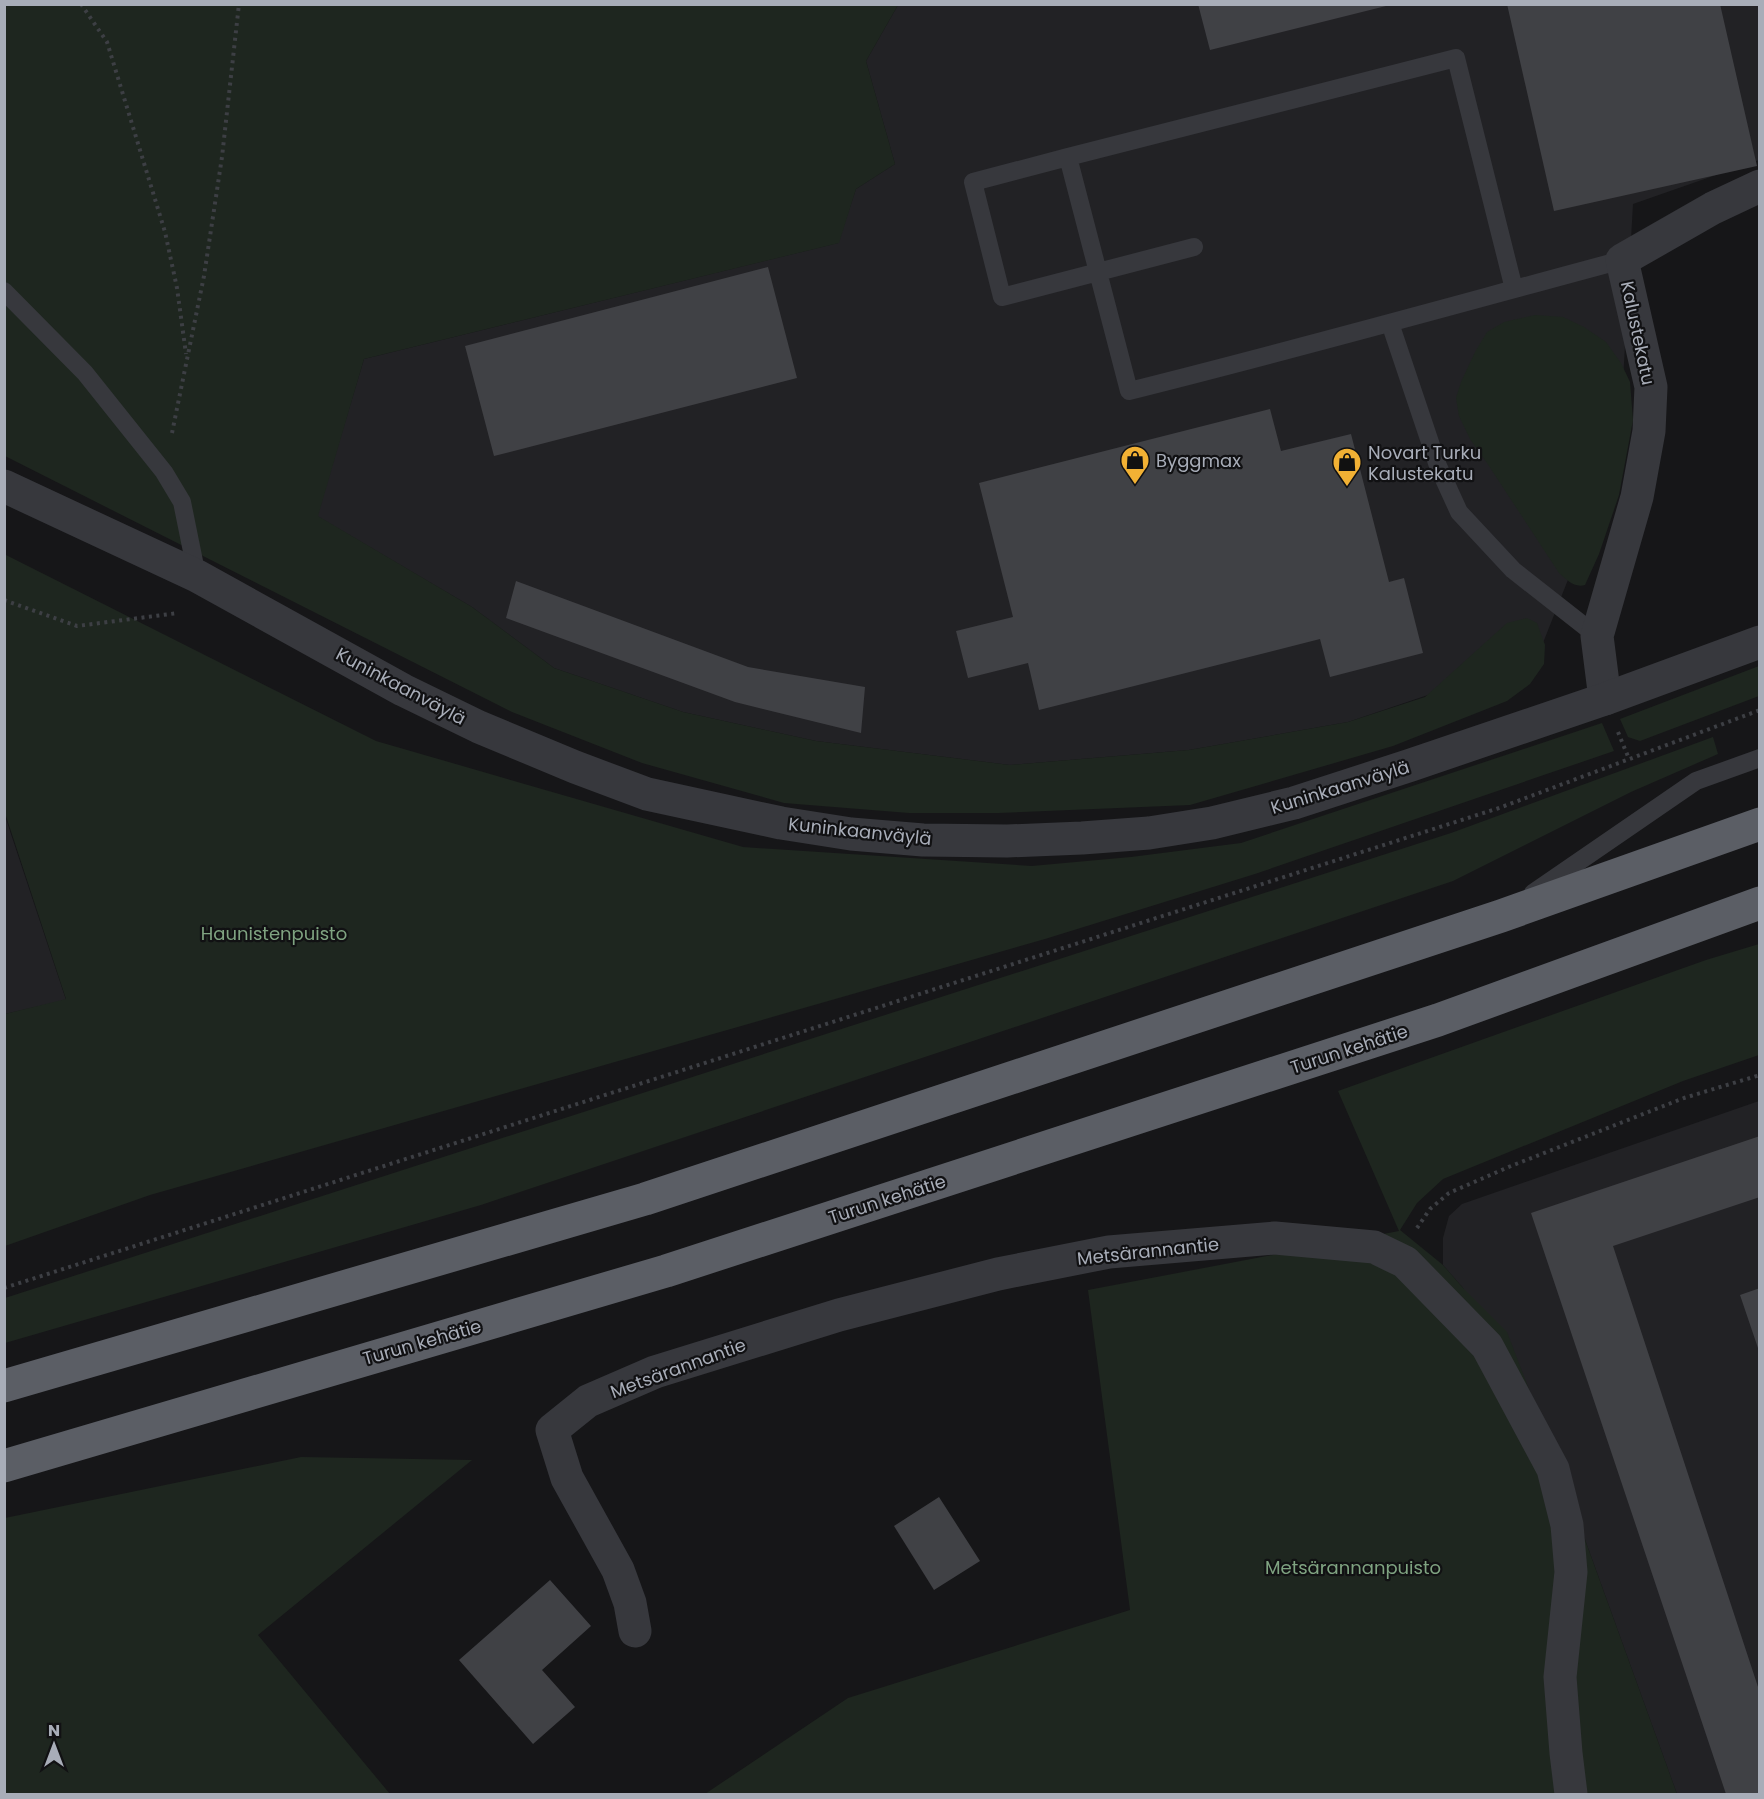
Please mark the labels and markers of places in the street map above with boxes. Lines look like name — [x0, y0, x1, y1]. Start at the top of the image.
place label: Novart Turku Kalustekatu — [1368, 440, 1481, 486]
shop icon: Byggmax — [1119, 444, 1151, 486]
shop icon: Novart Turku Kalustekatu — [1331, 446, 1363, 488]
place label: Byggmax — [1156, 448, 1241, 473]

